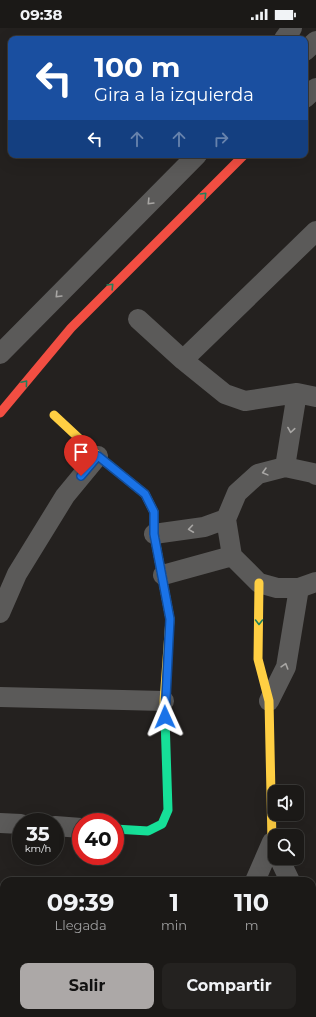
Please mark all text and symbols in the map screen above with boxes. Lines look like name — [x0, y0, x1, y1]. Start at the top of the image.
text: 09:38 — [20, 5, 62, 24]
text: 100 m — [94, 50, 180, 84]
icon: left — [28, 52, 80, 104]
text: Gira a la izquierda — [94, 84, 254, 106]
icon: left — [84, 128, 106, 150]
icon: ahead — [126, 128, 148, 150]
icon: ahead — [168, 128, 190, 150]
icon: right — [210, 128, 232, 150]
one-way arrow — [199, 192, 207, 200]
one-way arrow — [147, 197, 154, 205]
one-way arrow — [106, 283, 114, 291]
one-way arrow — [56, 290, 63, 298]
one-way arrow — [20, 381, 27, 388]
one-way arrow — [287, 427, 296, 433]
pin — [64, 435, 98, 476]
icon: arrive — [70, 441, 92, 463]
one-way arrow — [262, 468, 268, 476]
one-way arrow — [188, 524, 194, 533]
one-way arrow — [255, 619, 263, 625]
one-way arrow — [280, 662, 289, 669]
position arrow — [144, 696, 186, 738]
map controls — [268, 785, 304, 865]
button: sound — [268, 785, 304, 821]
speed limit sign: 40 — [72, 813, 124, 865]
text: 35 — [26, 822, 50, 846]
button: search — [268, 829, 304, 865]
text: km/h — [25, 842, 51, 855]
text: 09:39 — [47, 888, 114, 917]
text: 1 — [169, 888, 179, 917]
text: 110 — [234, 888, 269, 917]
text: Llegada — [54, 917, 107, 933]
text: min — [161, 917, 187, 933]
text: m — [245, 917, 258, 933]
button: Salir — [20, 963, 154, 1009]
button: Compartir — [162, 963, 296, 1009]

